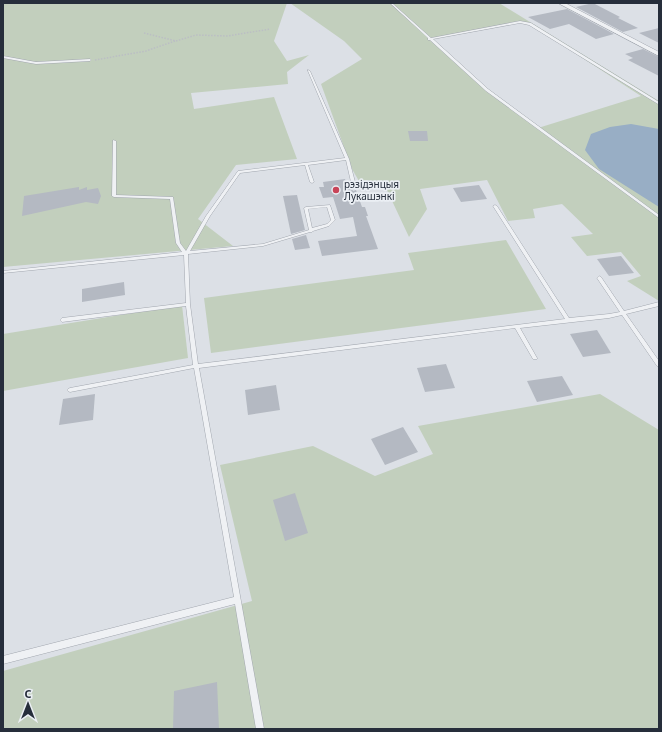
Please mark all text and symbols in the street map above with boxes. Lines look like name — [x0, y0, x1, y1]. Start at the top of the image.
place label: рэзідэнцыя Лукашэнкі — [344, 177, 399, 203]
marker: рэзідэнцыя Лукашэнкі — [331, 185, 341, 195]
north arrow — [8, 684, 48, 724]
text: С — [24, 686, 32, 701]

